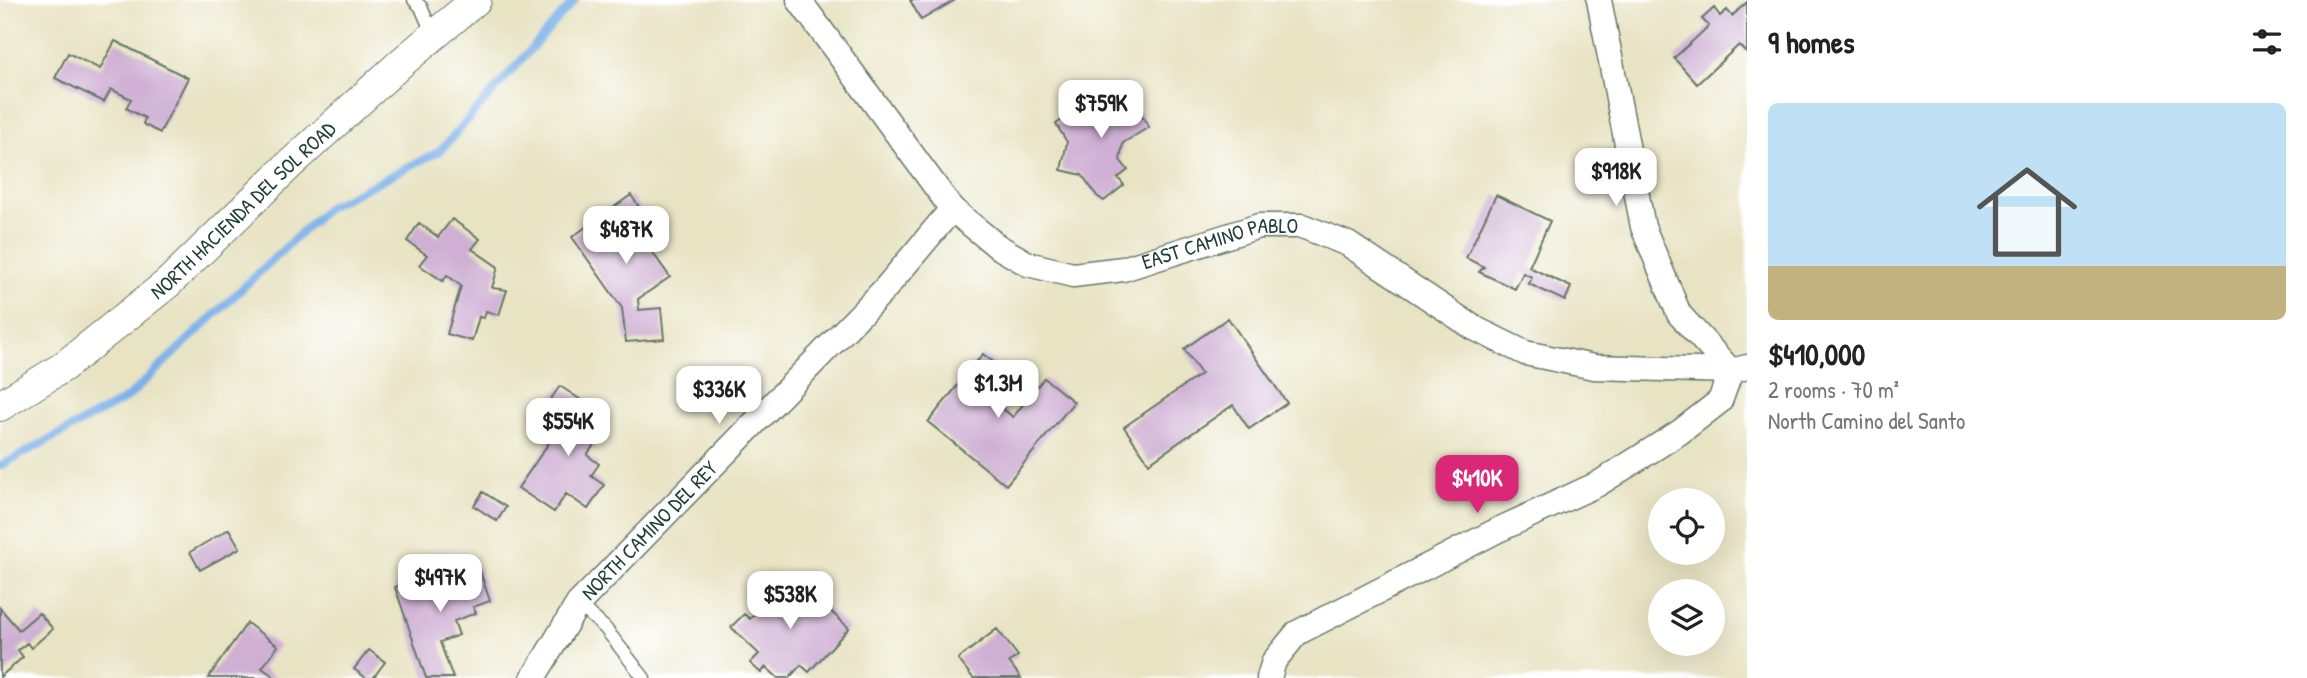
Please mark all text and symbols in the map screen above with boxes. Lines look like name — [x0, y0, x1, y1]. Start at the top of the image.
text: 9 homes — [1768, 22, 1855, 62]
icon: filters — [2248, 23, 2286, 61]
pin: $759K — [1052, 80, 1150, 140]
text: $759K — [1074, 87, 1128, 118]
street label: NORTH HACIENDA DEL SOL ROAD — [144, 115, 342, 306]
pin: $918K — [1567, 148, 1665, 208]
icon: home — [1964, 149, 2090, 275]
text: $918K — [1591, 155, 1641, 186]
pin: $487K — [577, 206, 675, 266]
street label: EAST CAMINO PABLO — [1138, 211, 1298, 276]
text: $487K — [599, 213, 653, 244]
text: $410,000 — [1768, 334, 1865, 374]
pin: $1.3M — [949, 360, 1047, 420]
pin: $336K — [670, 366, 768, 426]
text: $1.3M — [974, 367, 1022, 398]
text: $336K — [692, 373, 746, 404]
text: 2 rooms · 70 m² — [1768, 374, 1899, 405]
pin: $554K — [519, 398, 617, 458]
text: $554K — [542, 405, 594, 436]
text: North Camino del Santo — [1768, 405, 1965, 436]
street label: NORTH CAMINO DEL REY — [575, 454, 724, 606]
pin: $410K — [1428, 456, 1526, 515]
text: $410K — [1452, 462, 1502, 493]
map controls — [1648, 488, 1725, 656]
button: locate — [1648, 488, 1725, 565]
pin: $497K — [391, 554, 489, 614]
text: $497K — [414, 561, 466, 592]
pin: $538K — [741, 572, 839, 631]
text: $538K — [763, 578, 817, 609]
button: layers — [1648, 579, 1725, 656]

